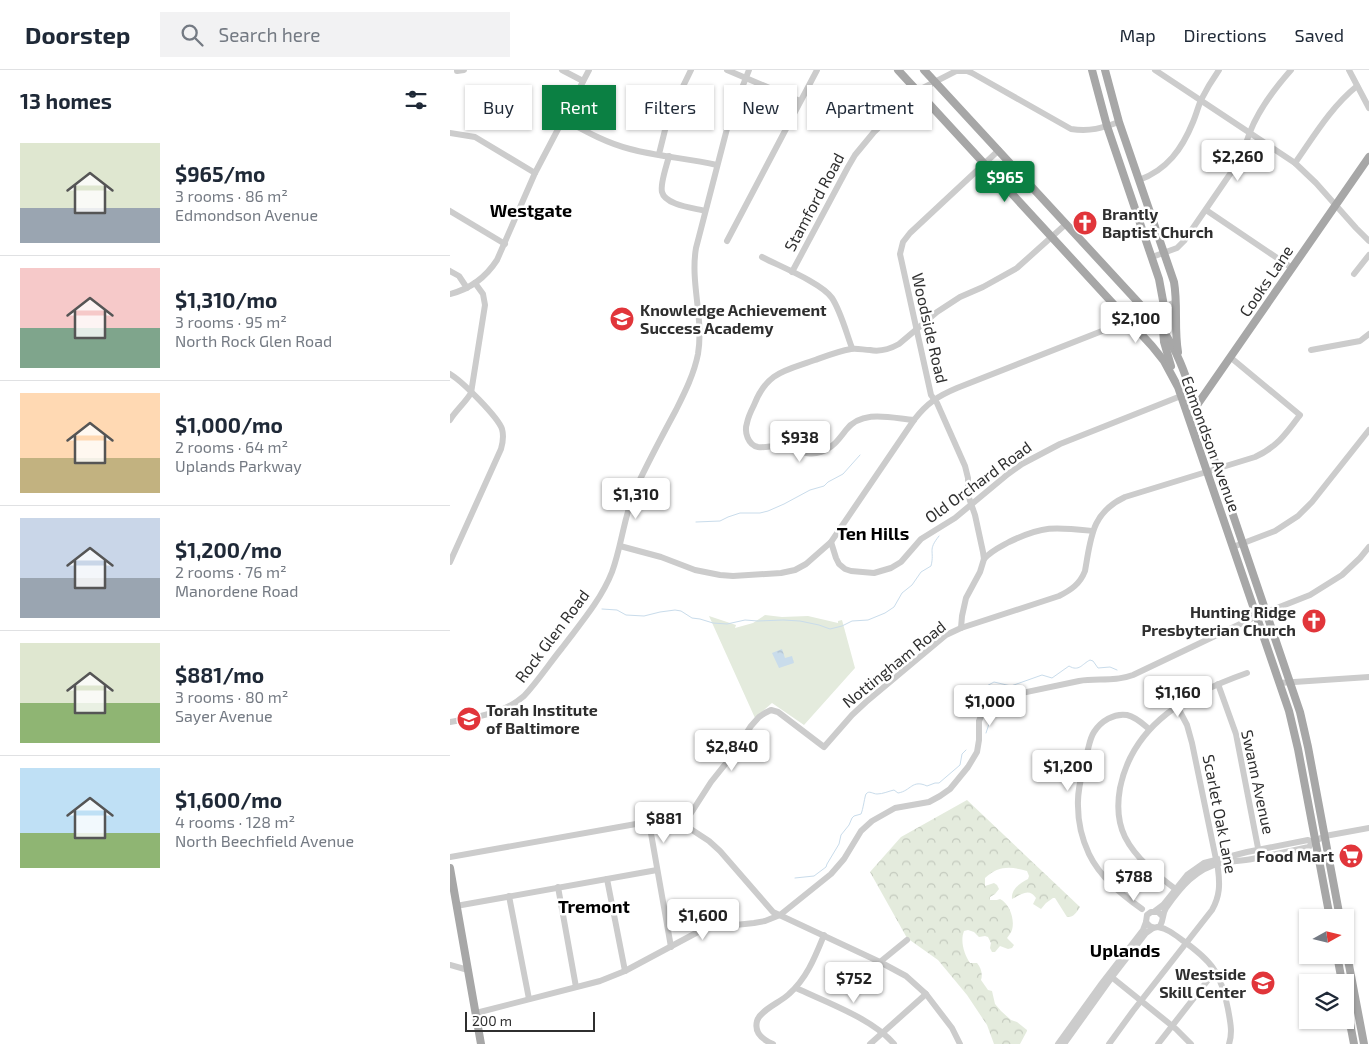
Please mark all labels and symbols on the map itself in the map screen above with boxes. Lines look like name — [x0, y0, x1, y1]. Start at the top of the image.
pin: $2,260 — [1197, 140, 1279, 182]
street label: Stamford Road — [780, 149, 847, 254]
pin: $965 — [975, 160, 1035, 203]
district label: Westgate — [490, 199, 572, 221]
place label: Brantly Baptist Church — [1102, 204, 1213, 241]
church icon: Brantly Baptist Church — [1072, 210, 1098, 236]
street label: Cooks Lane — [1235, 241, 1296, 320]
street label: Woodside Road — [909, 271, 952, 385]
place label: Knowledge Achievement Success Academy — [640, 300, 827, 338]
pin: $2,100 — [1095, 302, 1177, 344]
school or university icon: Knowledge Achievement Success Academy — [609, 306, 635, 332]
street label: Edmondson Avenue — [1178, 373, 1245, 514]
pin: $938 — [770, 420, 830, 463]
street label: Old Orchard Road — [921, 437, 1035, 527]
pin: $1,310 — [595, 478, 677, 520]
district label: Ten Hills — [837, 522, 909, 544]
street label: Rock Glen Road — [510, 586, 593, 686]
place label: Hunting Ridge Presbyterian Church — [1141, 602, 1296, 640]
church icon: Hunting Ridge Presbyterian Church — [1301, 608, 1327, 634]
street label: Nottingham Road — [838, 616, 949, 711]
pin: $1,160 — [1137, 676, 1219, 718]
pin: $1,000 — [949, 684, 1031, 727]
place label: Torah Institute of Baltimore — [486, 700, 598, 737]
school or university icon: Torah Institute of Baltimore — [456, 706, 482, 732]
street label: Swann Avenue — [1238, 728, 1279, 836]
pin: $2,840 — [691, 730, 773, 772]
pin: $1,200 — [1027, 750, 1109, 792]
street label: Scarlet Oak Lane — [1200, 753, 1241, 875]
pin: $881 — [634, 802, 694, 844]
supermarket icon: Food Mart — [1338, 843, 1364, 869]
place label: Food Mart — [1256, 846, 1334, 865]
pin: $788 — [1104, 860, 1164, 902]
district label: Tremont — [558, 895, 631, 917]
pin: $1,600 — [662, 898, 744, 941]
north arrow — [1299, 909, 1354, 964]
district label: Uplands — [1090, 939, 1160, 961]
pin: $752 — [824, 962, 884, 1004]
place label: Westside Skill Center — [1159, 964, 1246, 1001]
school or university icon: Westside Skill Center — [1250, 970, 1276, 996]
scale bar — [465, 1009, 595, 1032]

